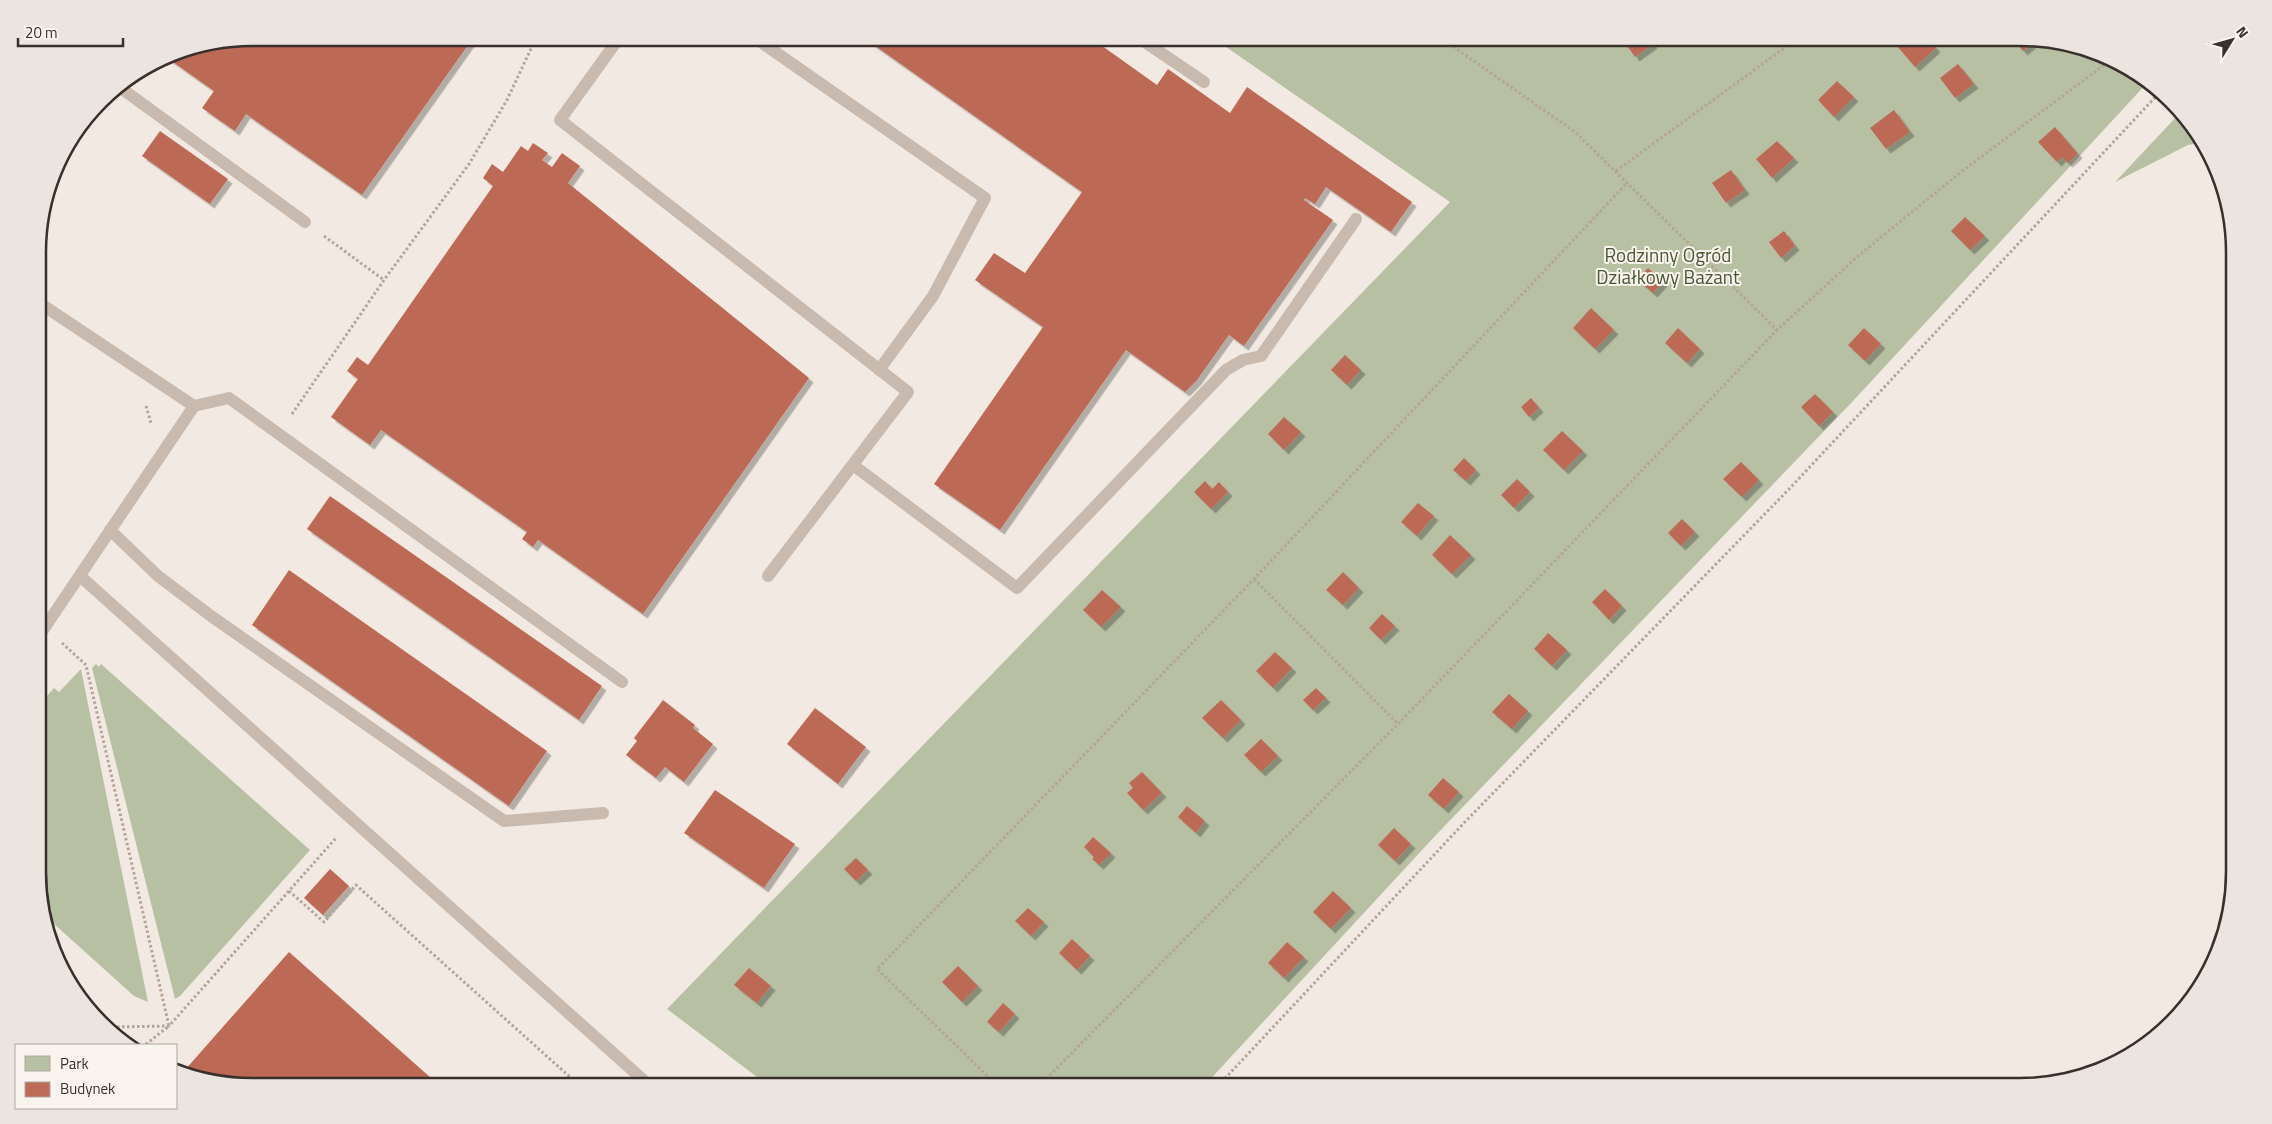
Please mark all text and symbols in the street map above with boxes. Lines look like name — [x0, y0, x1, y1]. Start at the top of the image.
scale bar — [18, 15, 122, 47]
north arrow — [2207, 15, 2257, 65]
text: 20 m — [25, 21, 58, 44]
text: N — [2231, 22, 2254, 42]
park label: Rodzinny Ogród Działkowy Bażant — [1596, 240, 1740, 291]
legend — [15, 1044, 178, 1109]
text: Park — [60, 1052, 89, 1075]
text: Budynek — [60, 1077, 115, 1100]

